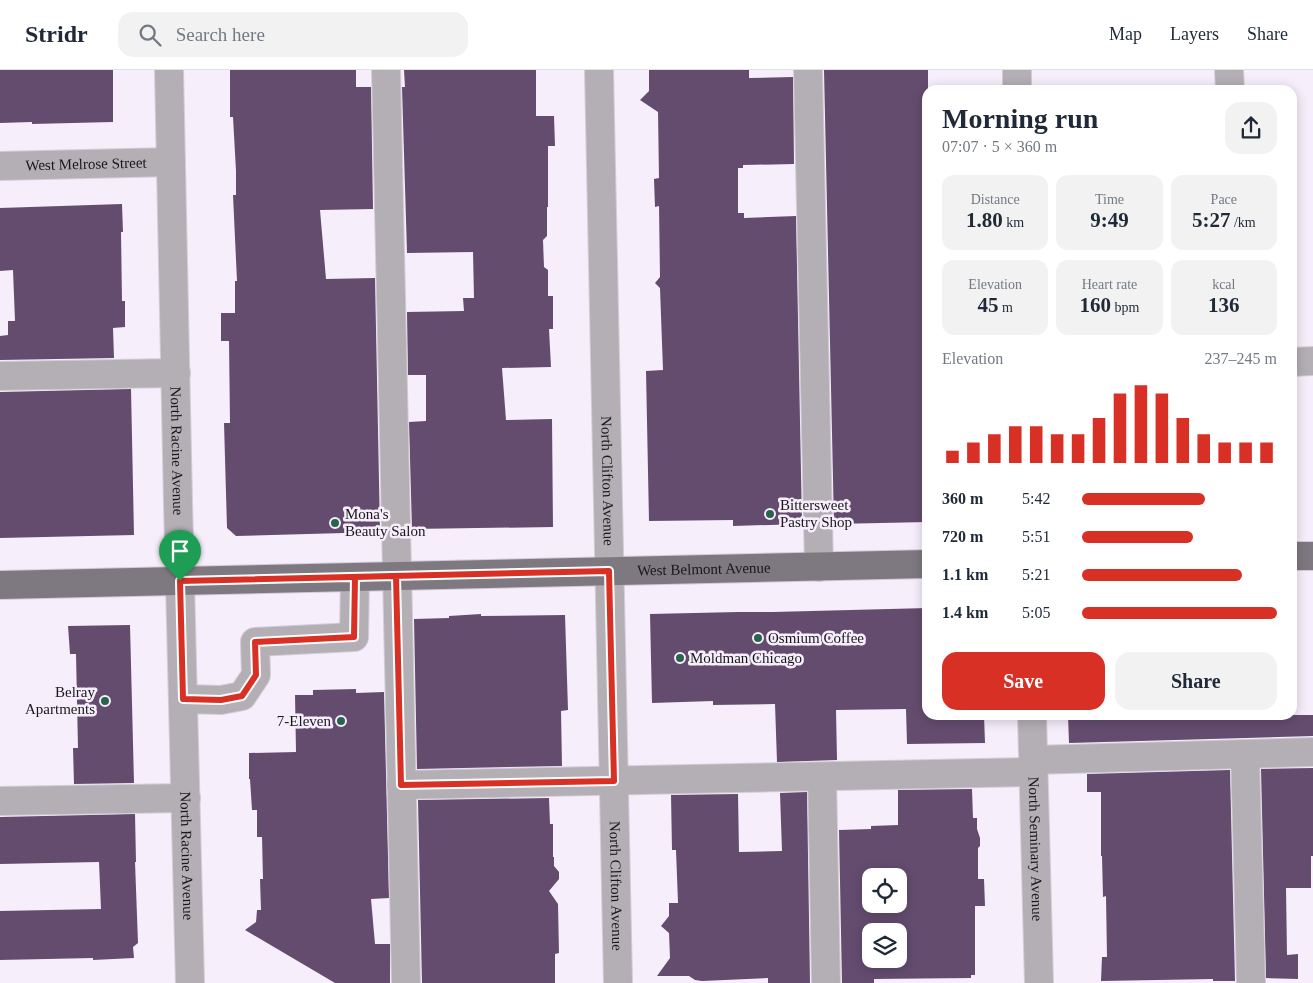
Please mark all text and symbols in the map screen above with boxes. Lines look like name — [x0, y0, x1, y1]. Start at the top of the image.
search box — [118, 12, 468, 57]
text: Stridr — [25, 21, 88, 47]
icon: search — [136, 21, 164, 49]
text: Search here — [176, 24, 265, 45]
text: Map — [1109, 24, 1142, 44]
text: Layers — [1170, 24, 1219, 44]
text: Share — [1247, 24, 1288, 44]
button: share — [1225, 102, 1277, 154]
text: Morning run — [942, 103, 1098, 134]
text: 07:07 · 5 × 360 m — [942, 138, 1057, 155]
street label: West Melrose Street — [25, 155, 148, 173]
text: Distance — [971, 192, 1020, 207]
text: Time — [1095, 192, 1124, 207]
text: Pace — [1211, 192, 1237, 207]
text: 1.80 — [966, 208, 1003, 232]
text: 9:49 — [1090, 208, 1129, 232]
text: 5:27 — [1192, 208, 1230, 232]
text: km — [1003, 215, 1024, 230]
text: /km — [1230, 215, 1256, 230]
text: Elevation — [968, 277, 1022, 292]
text: Heart rate — [1082, 277, 1137, 292]
text: kcal — [1212, 277, 1235, 292]
text: 45 — [977, 293, 998, 317]
text: 160 — [1080, 293, 1111, 317]
text: 136 — [1208, 293, 1240, 317]
text: m — [998, 300, 1013, 315]
text: bpm — [1111, 300, 1139, 315]
text: Elevation — [942, 350, 1003, 367]
text: 237–245 m — [1205, 350, 1277, 367]
street label: North Racine Avenue — [168, 386, 186, 516]
street label: North Clifton Avenue — [598, 416, 617, 546]
text: 360 m — [942, 490, 983, 507]
text: 5:42 — [1022, 490, 1050, 507]
place label: Bittersweet Pastry Shop — [780, 497, 852, 530]
place label: Mona's Beauty Salon — [345, 506, 426, 539]
marker: Bittersweet Pastry Shop — [764, 508, 776, 520]
marker: Mona's Beauty Salon — [329, 517, 341, 529]
text: 720 m — [942, 528, 983, 545]
text: 5:51 — [1022, 528, 1050, 545]
pin — [159, 530, 201, 581]
icon: arrive — [166, 537, 194, 565]
street label: West Belmont Avenue — [637, 560, 771, 579]
text: 1.1 km — [942, 566, 988, 583]
text: 5:21 — [1022, 566, 1050, 583]
text: 1.4 km — [942, 604, 988, 621]
text: 5:05 — [1022, 604, 1050, 621]
place label: Osmium Coffee — [768, 630, 864, 646]
marker: Osmium Coffee — [752, 632, 764, 644]
place label: Moldman Chicago — [690, 650, 802, 666]
marker: Moldman Chicago — [674, 652, 686, 664]
button: Save — [942, 652, 1105, 710]
button: Share — [1115, 652, 1277, 710]
place label: Belray Apartments — [25, 684, 95, 717]
marker: Belray Apartments — [99, 695, 111, 707]
place label: 7-Eleven — [277, 713, 332, 729]
marker: 7-Eleven — [335, 715, 347, 727]
street label: North Seminary Avenue — [1026, 776, 1045, 922]
street label: North Racine Avenue — [177, 791, 196, 921]
street label: North Clifton Avenue — [607, 821, 625, 951]
map controls — [862, 868, 907, 968]
button: locate — [862, 868, 907, 913]
button: layers — [862, 923, 907, 968]

